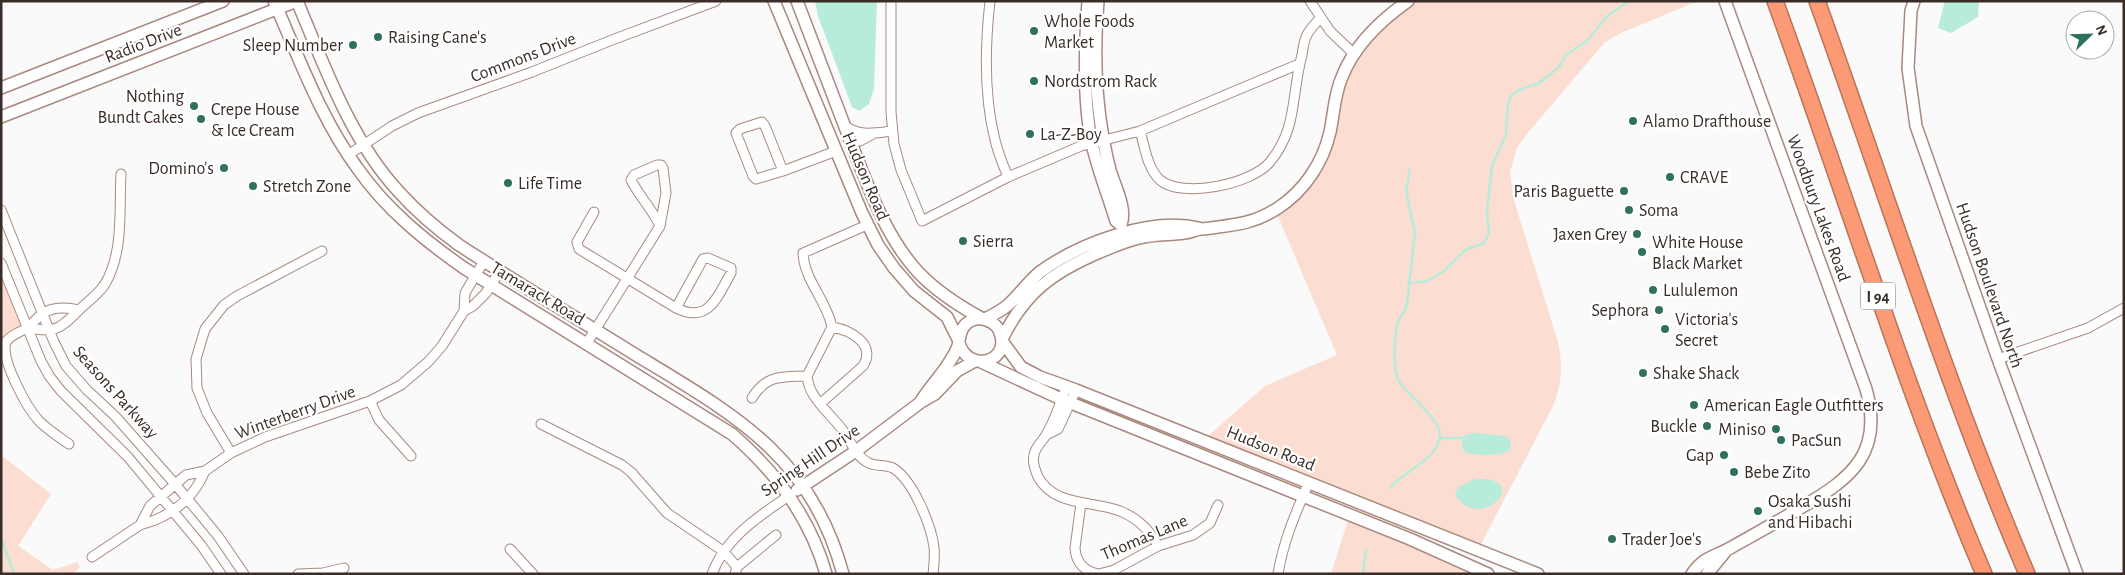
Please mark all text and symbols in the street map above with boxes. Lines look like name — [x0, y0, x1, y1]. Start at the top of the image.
north arrow — [2065, 10, 2115, 60]
place label: Whole Foods Market — [1044, 13, 1135, 52]
street label: Radio Drive — [102, 21, 184, 67]
text: N — [2093, 23, 2109, 38]
marker: Whole Foods Market — [1028, 25, 1040, 37]
place label: Raising Cane's — [388, 29, 487, 47]
street label: Commons Drive — [468, 30, 579, 86]
marker: Raising Cane's — [372, 31, 384, 43]
place label: Sleep Number — [243, 37, 343, 55]
marker: Sleep Number — [347, 39, 359, 51]
place label: Nordstrom Rack — [1044, 73, 1158, 91]
marker: Nordstrom Rack — [1028, 75, 1040, 87]
place label: Nothing Bundt Cakes — [97, 88, 184, 127]
marker: Nothing Bundt Cakes — [188, 100, 200, 112]
place label: Crepe House & Ice Cream — [211, 101, 299, 140]
marker: Crepe House & Ice Cream — [195, 113, 207, 125]
place label: Alamo Drafthouse — [1643, 113, 1771, 131]
marker: Alamo Drafthouse — [1627, 115, 1639, 127]
place label: La-Z-Boy — [1040, 126, 1102, 144]
marker: La-Z-Boy — [1024, 128, 1036, 140]
street label: Hudson Road — [838, 130, 892, 223]
street label: Woodbury Lakes Road — [1783, 133, 1853, 284]
place label: Domino's — [148, 160, 214, 178]
marker: Domino's — [218, 162, 230, 174]
place label: CRAVE — [1680, 169, 1729, 187]
marker: CRAVE — [1664, 171, 1676, 183]
place label: Life Time — [518, 175, 582, 193]
marker: Life Time — [502, 177, 514, 189]
place label: Stretch Zone — [263, 178, 351, 196]
marker: Stretch Zone — [247, 180, 259, 192]
place label: Paris Baguette — [1513, 183, 1614, 201]
marker: Paris Baguette — [1618, 185, 1630, 197]
street label: Hudson Boulevard North — [1952, 200, 2026, 370]
place label: Soma — [1639, 202, 1679, 220]
marker: Soma — [1623, 204, 1635, 216]
place label: Jaxen Grey — [1553, 226, 1627, 244]
marker: Jaxen Grey — [1631, 228, 1643, 240]
place label: Sierra — [973, 233, 1014, 251]
place label: White House Black Market — [1652, 234, 1743, 273]
marker: Sierra — [957, 235, 969, 247]
marker: White House Black Market — [1636, 246, 1648, 258]
street label: Tamarack Road — [487, 259, 588, 329]
place label: Lululemon — [1663, 282, 1738, 300]
road number: I 94 — [1860, 282, 1896, 310]
marker: Lululemon — [1647, 284, 1659, 296]
place label: Sephora — [1591, 302, 1649, 320]
marker: Sephora — [1653, 304, 1665, 316]
place label: Victoria's Secret — [1675, 311, 1738, 350]
marker: Victoria's Secret — [1659, 323, 1671, 335]
street label: Seasons Parkway — [69, 343, 162, 443]
place label: Shake Shack — [1653, 365, 1740, 383]
marker: Shake Shack — [1637, 367, 1649, 379]
street label: Winterberry Drive — [233, 383, 358, 443]
place label: American Eagle Outfitters — [1704, 397, 1884, 415]
marker: American Eagle Outfitters — [1688, 399, 1700, 411]
place label: Buckle — [1650, 418, 1697, 436]
marker: Buckle — [1701, 420, 1713, 432]
street label: Spring Hill Drive — [758, 421, 863, 500]
place label: Miniso — [1718, 421, 1766, 439]
street label: Hudson Road — [1224, 423, 1318, 475]
marker: Miniso — [1770, 423, 1782, 435]
place label: PacSun — [1791, 432, 1842, 450]
marker: PacSun — [1775, 434, 1787, 446]
place label: Gap — [1686, 447, 1714, 465]
marker: Gap — [1718, 449, 1730, 461]
place label: Bebe Zito — [1744, 464, 1811, 482]
marker: Bebe Zito — [1728, 466, 1740, 478]
place label: Osaka Sushi and Hibachi — [1768, 493, 1853, 532]
marker: Osaka Sushi and Hibachi — [1752, 505, 1764, 517]
street label: Thomas Lane — [1098, 512, 1190, 564]
place label: Trader Joe's — [1622, 531, 1702, 549]
marker: Trader Joe's — [1606, 533, 1618, 545]

